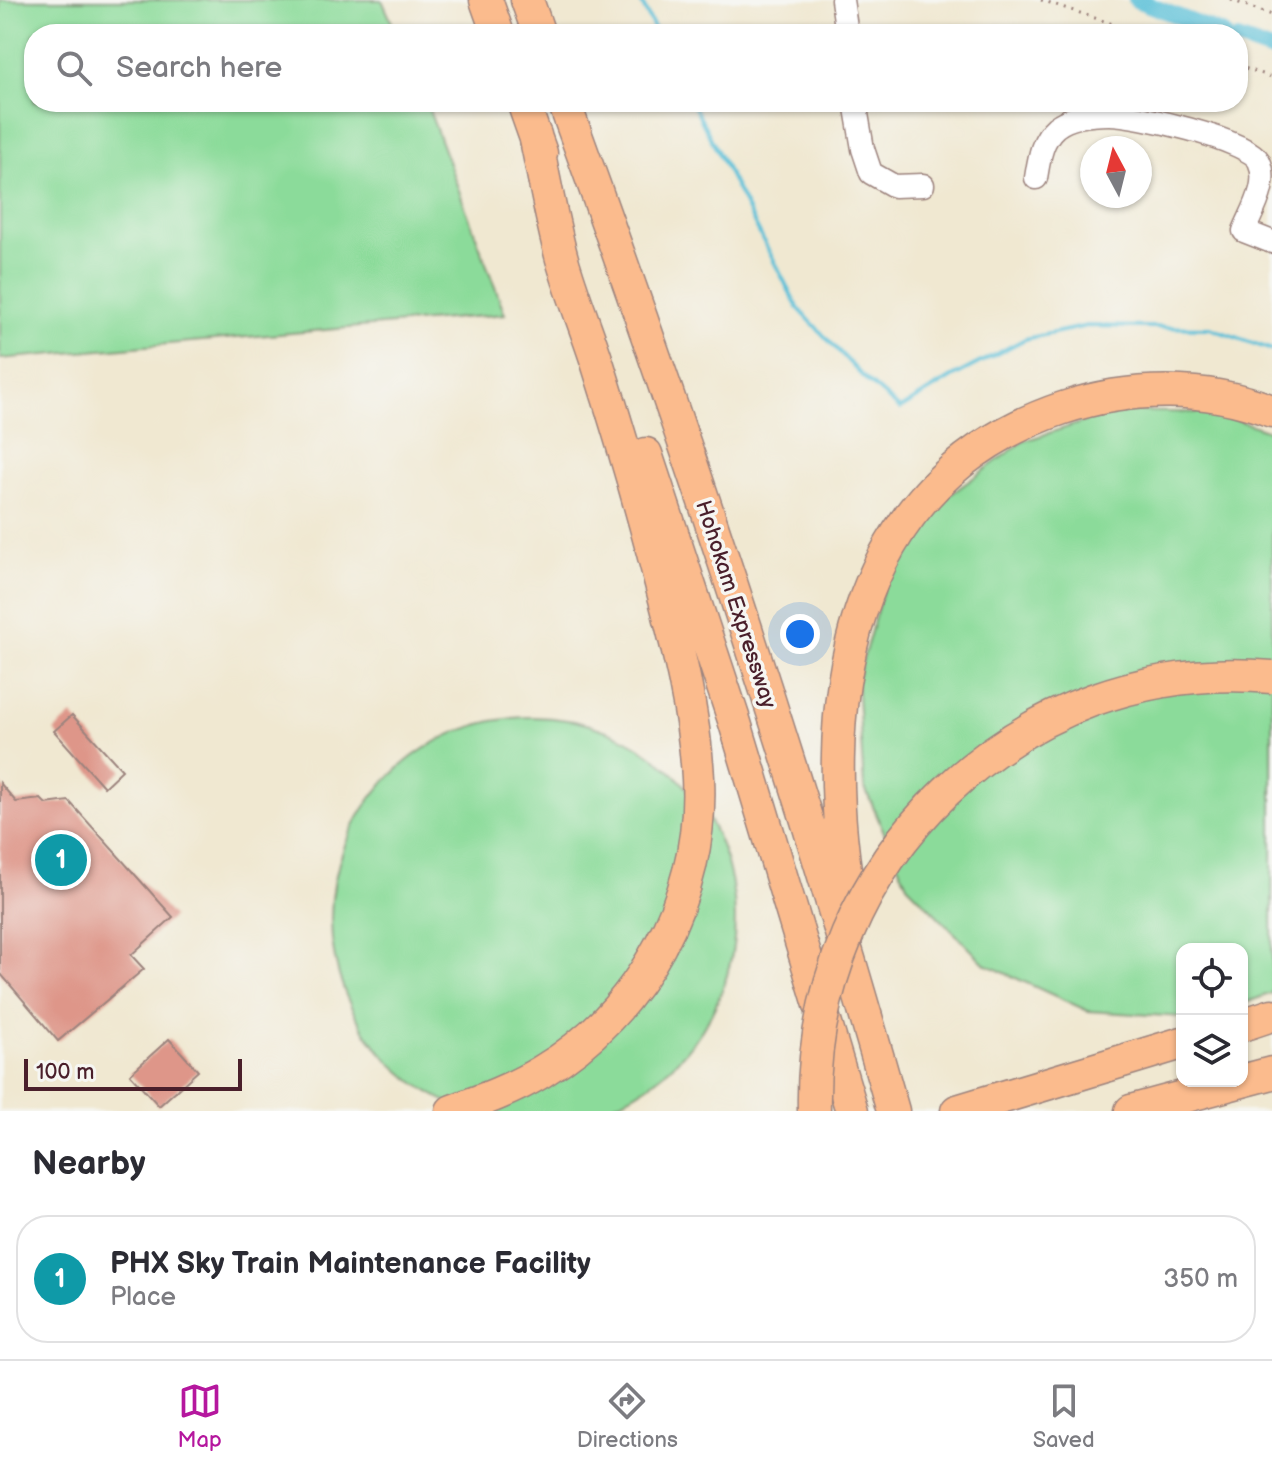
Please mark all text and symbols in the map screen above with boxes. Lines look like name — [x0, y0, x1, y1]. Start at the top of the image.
search box — [24, 24, 1248, 112]
icon: search — [52, 46, 96, 90]
text: Search here — [116, 50, 282, 86]
north arrow — [1080, 136, 1152, 208]
street label: Hohokam Expressway — [689, 497, 782, 712]
your location — [780, 614, 820, 654]
pin: 1 — [35, 830, 87, 890]
map controls — [1176, 943, 1248, 1087]
button: locate — [1176, 943, 1248, 1015]
button: layers — [1176, 1015, 1248, 1087]
scale bar — [24, 1055, 242, 1091]
text: 100 m — [36, 1059, 95, 1086]
text: Nearby — [32, 1143, 146, 1184]
text: PHX Sky Train Maintenance Facility — [110, 1246, 591, 1282]
text: 1 — [55, 1264, 65, 1295]
text: 350 m — [1163, 1264, 1238, 1295]
text: Place — [110, 1282, 176, 1313]
tab: Map — [177, 1379, 222, 1454]
tab: Directions — [577, 1379, 678, 1454]
tab: Saved — [1033, 1379, 1095, 1454]

